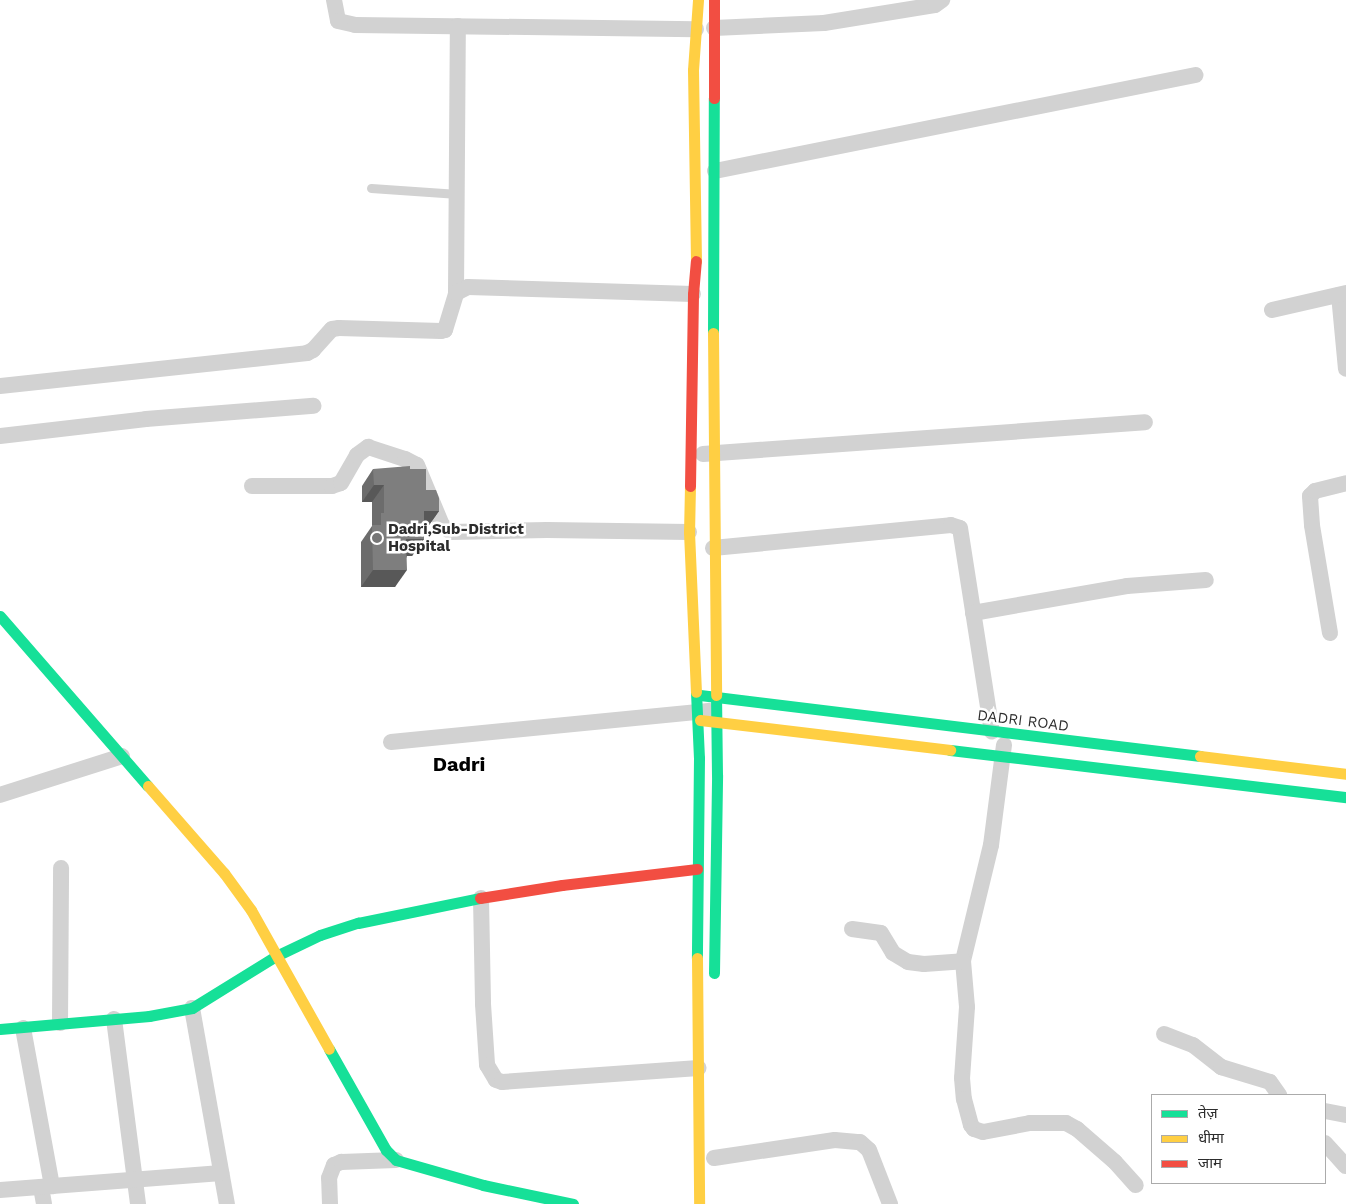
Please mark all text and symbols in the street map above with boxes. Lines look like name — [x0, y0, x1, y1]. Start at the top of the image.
place label: Dadri,Sub-District Hospital — [388, 520, 524, 555]
marker: Dadri,Sub-District Hospital — [370, 531, 384, 545]
street label: DADRI ROAD — [976, 706, 1070, 736]
district label: Dadri — [433, 752, 485, 776]
legend — [1151, 1094, 1326, 1184]
text: तेज़ — [1198, 1104, 1218, 1122]
text: धीमा — [1198, 1129, 1224, 1147]
text: जाम — [1198, 1154, 1222, 1172]

